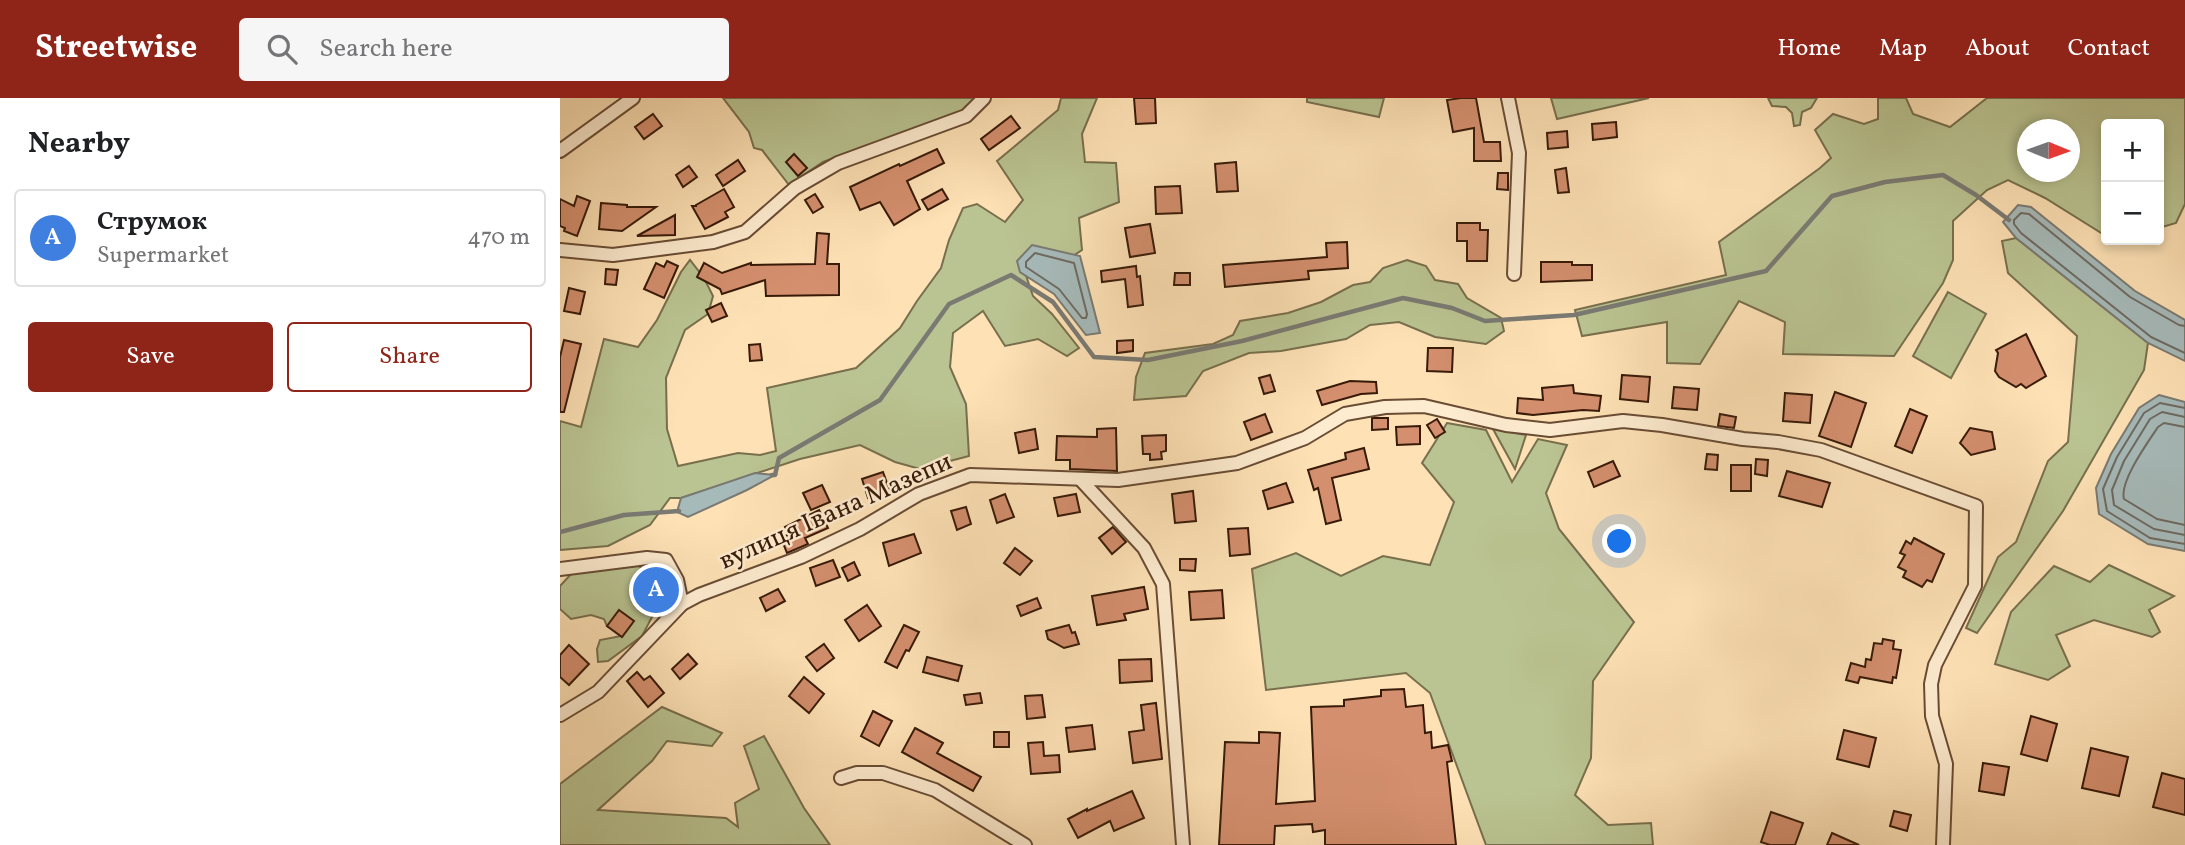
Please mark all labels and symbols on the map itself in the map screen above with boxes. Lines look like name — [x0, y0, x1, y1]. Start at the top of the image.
north arrow — [2017, 119, 2080, 182]
street label: вулиця Івана Мазепи — [714, 444, 958, 579]
your location — [1602, 524, 1636, 558]
pin: A — [633, 564, 679, 616]

